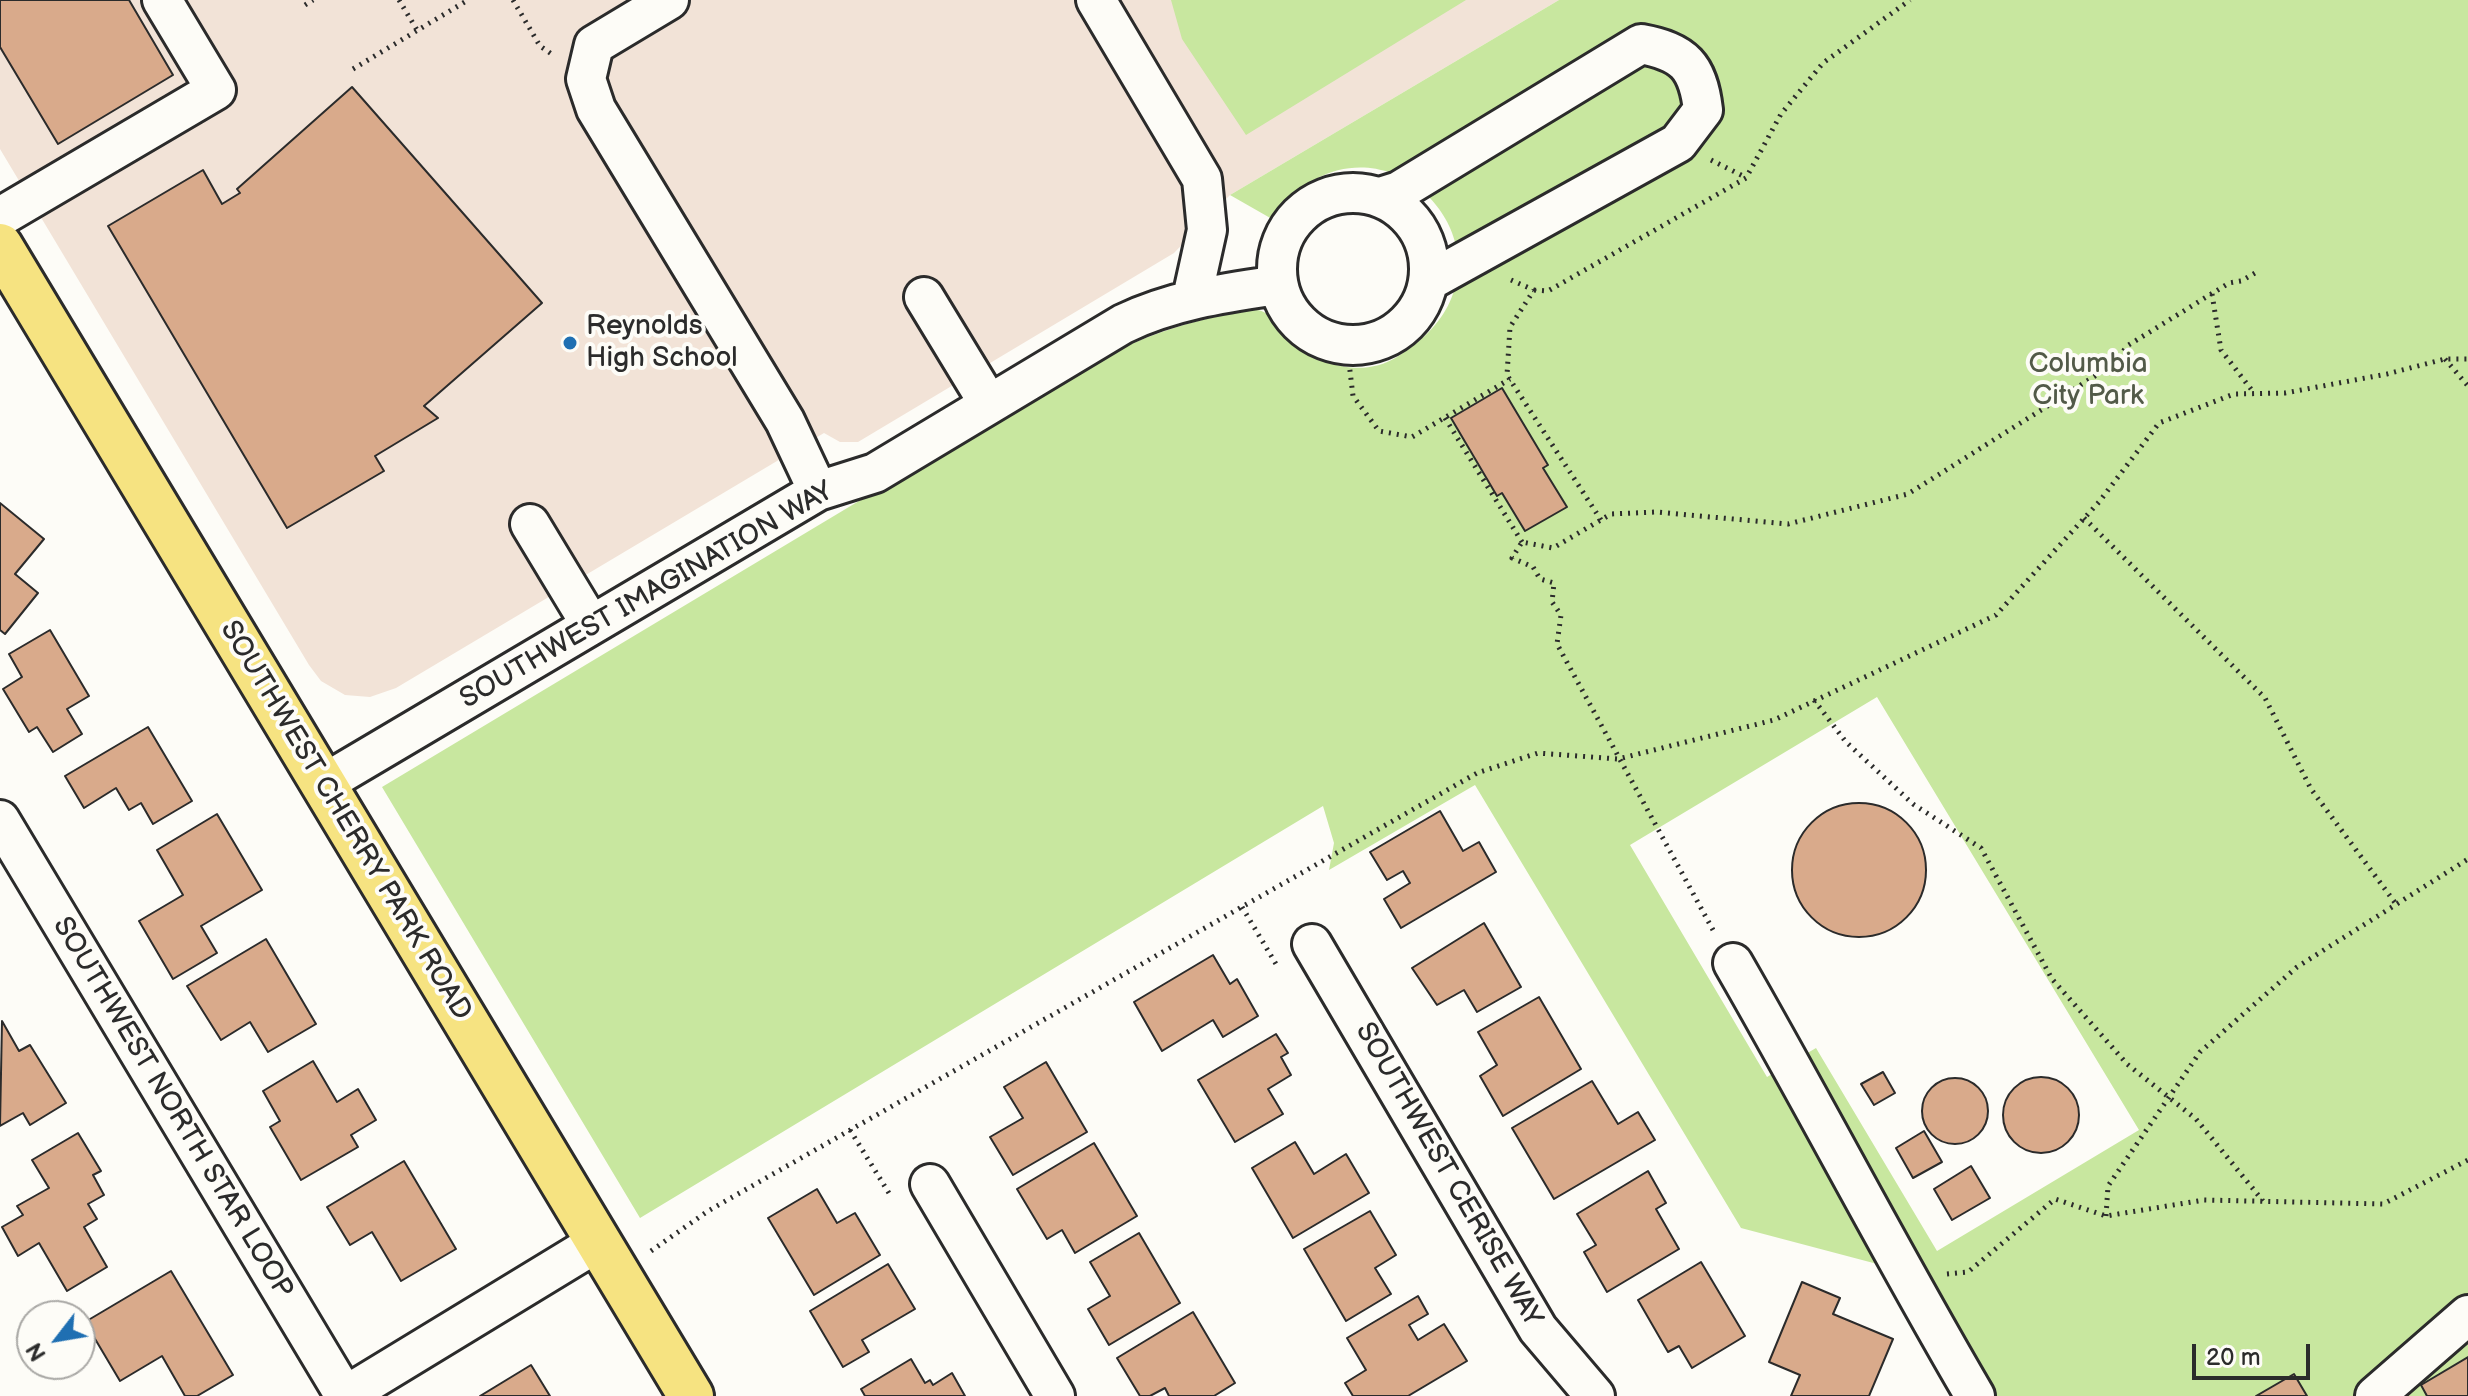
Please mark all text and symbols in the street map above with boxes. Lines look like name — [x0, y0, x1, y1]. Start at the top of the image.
place label: Reynolds High School — [586, 310, 738, 376]
marker: Reynolds High School — [561, 334, 579, 352]
park label: Columbia City Park — [2028, 348, 2148, 414]
street label: SOUTHWEST IMAGINATION WAY — [455, 475, 839, 717]
street label: SOUTHWEST CHERRY PARK ROAD — [212, 615, 478, 1027]
street label: SOUTHWEST NORTH STAR LOOP — [45, 911, 299, 1305]
street label: SOUTHWEST CERISE WAY — [1347, 1017, 1549, 1333]
north arrow — [16, 1300, 96, 1380]
scale bar — [2196, 1328, 2314, 1378]
text: N — [21, 1338, 53, 1366]
text: 20 m — [2206, 1343, 2261, 1372]

